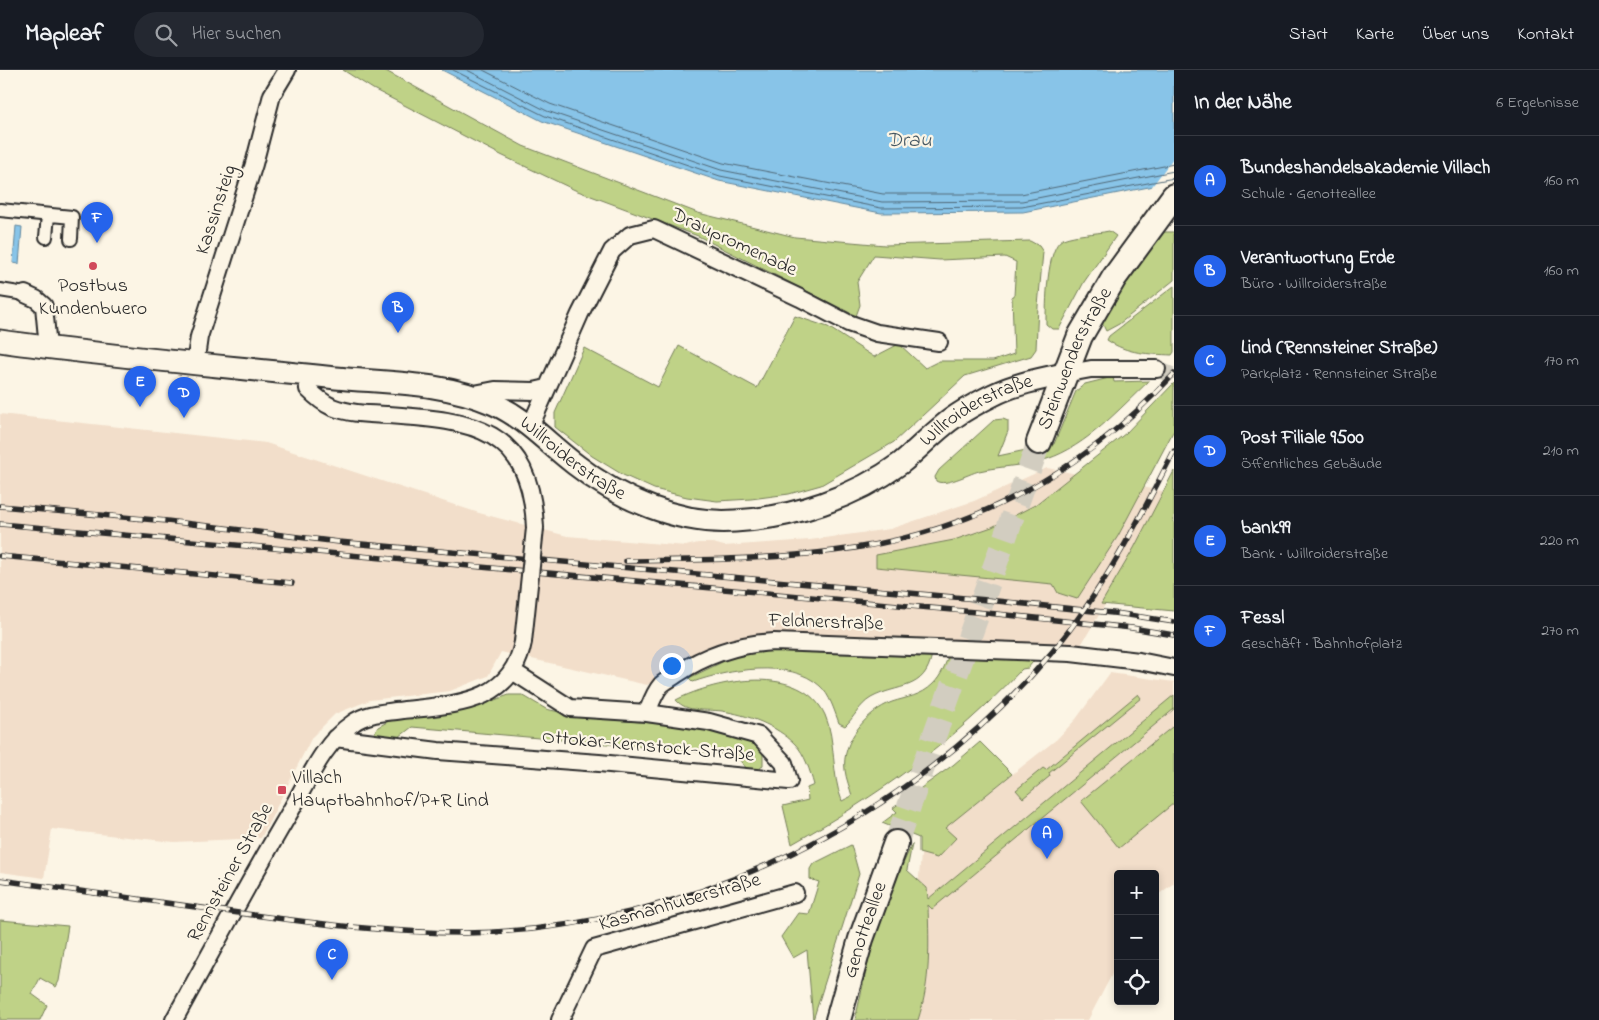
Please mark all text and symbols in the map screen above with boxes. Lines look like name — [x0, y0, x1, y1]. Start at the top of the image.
search box — [134, 12, 484, 57]
text: Mapleaf — [25, 17, 104, 52]
icon: search — [152, 21, 180, 49]
text: Hier suchen — [192, 21, 281, 48]
text: Start — [1289, 22, 1328, 48]
text: Karte — [1356, 22, 1394, 48]
text: Über uns — [1422, 22, 1489, 48]
text: Kontakt — [1517, 22, 1574, 48]
text: In der Nähe — [1194, 88, 1292, 118]
text: 6 Ergebnisse — [1496, 91, 1579, 115]
water label: Drau — [886, 126, 932, 156]
text: Bundeshandelsakademie Villach — [1241, 155, 1490, 182]
street label: Kassinsteig — [189, 161, 246, 259]
text: A — [1205, 169, 1215, 193]
text: 160 m — [1544, 169, 1579, 193]
text: Schule · Genotteallee — [1241, 182, 1376, 206]
street label: Draupromenade — [665, 201, 802, 285]
pin: F — [81, 202, 113, 243]
text: Verantwortung Erde — [1241, 245, 1395, 272]
text: B — [1205, 259, 1215, 283]
text: 160 m — [1544, 259, 1579, 283]
marker: Postbus Kundenbuero — [87, 260, 99, 272]
place label: Postbus Kundenbuero — [39, 272, 147, 324]
text: Büro · Willroiderstraße — [1241, 272, 1387, 296]
street label: Steinwenderstraße — [1031, 282, 1120, 434]
pin: B — [382, 292, 414, 333]
text: Lind (Rennsteiner Straße) — [1241, 335, 1437, 362]
text: C — [1206, 349, 1214, 373]
text: 170 m — [1544, 349, 1579, 373]
text: Parkplatz · Rennsteiner Straße — [1241, 362, 1437, 386]
pin: E — [124, 366, 156, 407]
street label: Willroiderstraße — [913, 367, 1036, 454]
pin: D — [168, 377, 200, 418]
street label: Willroiderstraße — [513, 409, 631, 508]
text: Post Filiale 9500 — [1241, 425, 1364, 452]
text: D — [1204, 439, 1216, 463]
text: 210 m — [1543, 439, 1579, 463]
text: Öffentliches Gebäude — [1241, 452, 1382, 476]
text: bank99 — [1241, 515, 1290, 542]
text: E — [1205, 529, 1215, 553]
text: 220 m — [1540, 529, 1579, 553]
text: Bank · Willroiderstraße — [1241, 542, 1388, 566]
text: Fessl — [1241, 605, 1284, 632]
street label: Feldnerstraße — [767, 606, 884, 639]
text: F — [1205, 619, 1215, 643]
text: 270 m — [1541, 619, 1579, 643]
text: Geschäft · Bahnhofplatz — [1241, 632, 1402, 656]
your location — [659, 653, 685, 679]
street label: Ottokar-Kernstock-Straße — [541, 723, 755, 771]
place label: Villach Hauptbahnhof/P+R Lind — [291, 764, 489, 816]
marker: Villach Hauptbahnhof/P+R Lind — [276, 784, 288, 796]
street label: Rennsteiner Straße — [181, 798, 281, 948]
pin: A — [1031, 818, 1063, 859]
street label: Kasmanhuberstraße — [596, 866, 764, 940]
map controls — [1114, 870, 1159, 1005]
button: + — [1114, 870, 1159, 915]
street label: Genotteallee — [836, 878, 895, 982]
button: − — [1114, 915, 1159, 960]
pin: C — [316, 939, 348, 980]
button: locate — [1114, 960, 1159, 1005]

